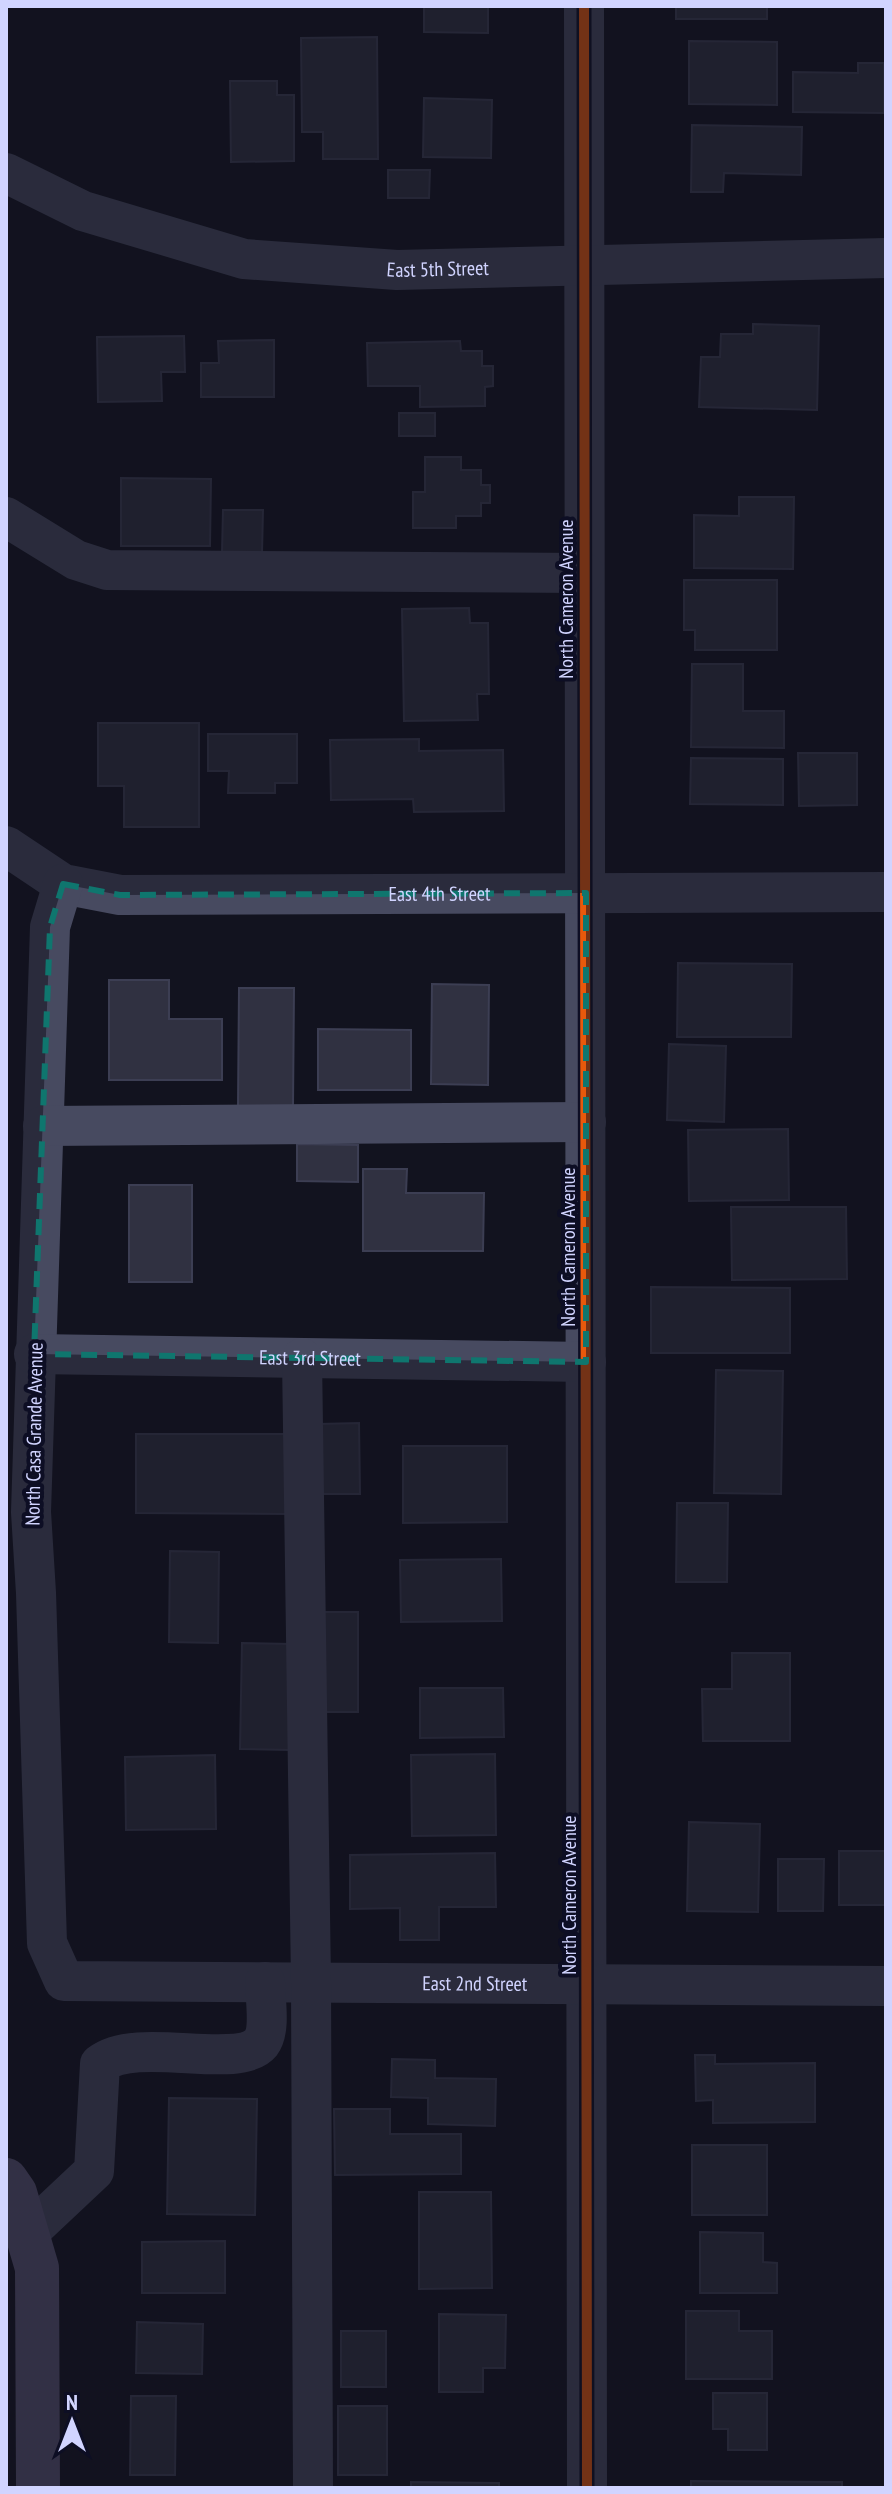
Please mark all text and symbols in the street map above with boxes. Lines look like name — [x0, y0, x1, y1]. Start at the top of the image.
street label: East 5th Street — [386, 255, 490, 283]
street label: North Cameron Avenue — [553, 519, 579, 679]
street label: East 4th Street — [388, 881, 491, 907]
street label: North Cameron Avenue — [555, 1167, 581, 1327]
street label: North Casa Grande Avenue — [19, 1342, 49, 1526]
street label: East 3rd Street — [259, 1344, 362, 1372]
street label: North Cameron Avenue — [556, 1815, 582, 1975]
street label: East 2nd Street — [422, 1970, 528, 1997]
north arrow — [32, 2382, 112, 2462]
text: N — [66, 2388, 78, 2416]

